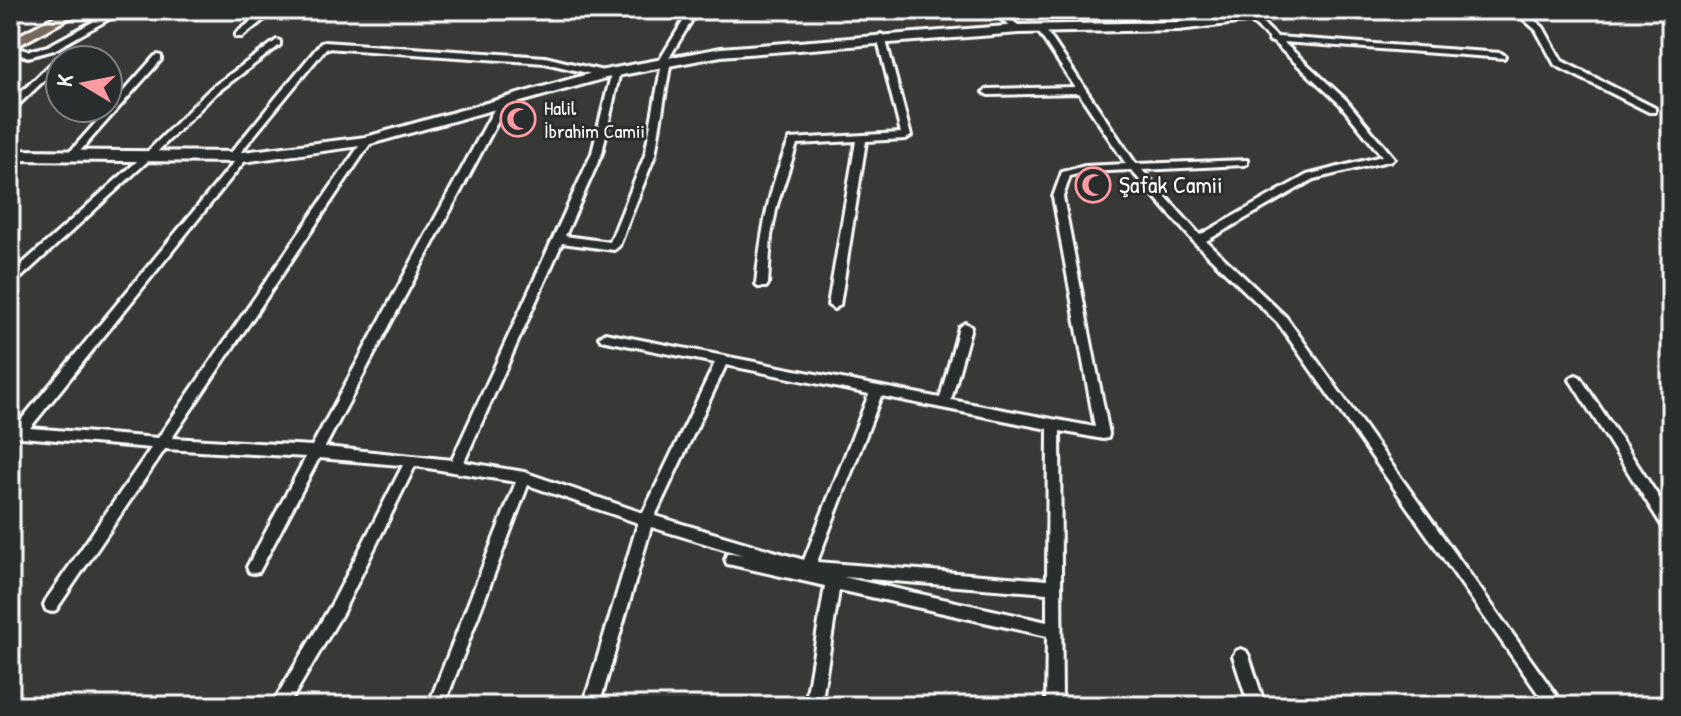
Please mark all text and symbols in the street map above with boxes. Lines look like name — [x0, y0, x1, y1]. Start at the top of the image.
north arrow — [44, 44, 124, 124]
text: K — [49, 72, 80, 89]
place label: Halil İbrahim Camii — [544, 94, 645, 144]
mosque icon: Halil İbrahim Camii — [499, 100, 537, 138]
mosque icon: Şafak Camii — [1074, 166, 1112, 204]
place label: Şafak Camii — [1119, 168, 1223, 200]

